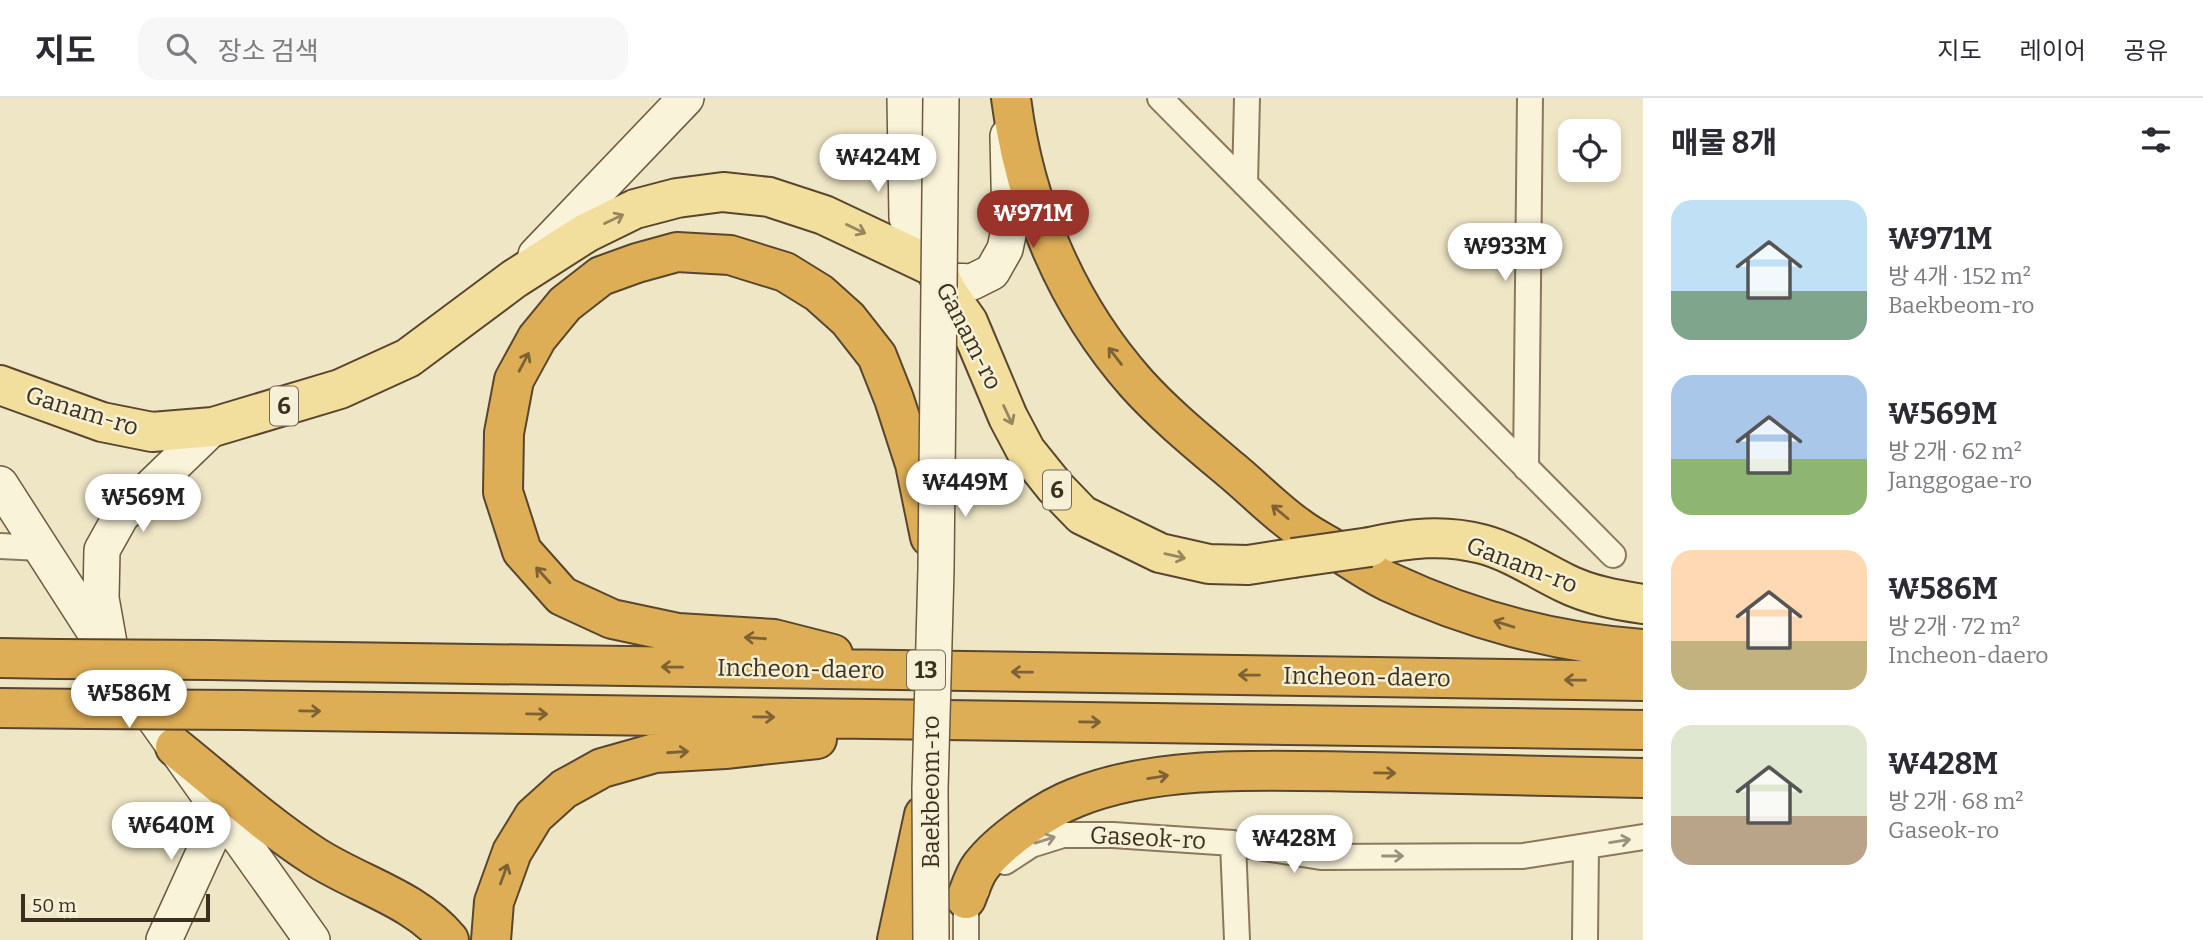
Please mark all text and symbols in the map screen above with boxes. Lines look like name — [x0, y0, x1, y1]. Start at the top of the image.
search box — [138, 17, 628, 80]
icon: search — [162, 29, 200, 67]
text: 지도 — [35, 31, 96, 71]
text: 장소 검색 — [218, 36, 319, 67]
text: 지도 — [1937, 37, 1982, 65]
text: 레이어 — [2020, 37, 2086, 65]
text: 공유 — [2124, 37, 2168, 65]
map controls — [1558, 119, 1621, 182]
button: locate — [1558, 119, 1621, 182]
icon: filters — [2137, 121, 2175, 159]
text: 매물 8개 — [1671, 125, 1777, 161]
pin: ₩424M — [829, 134, 927, 194]
text: ₩424M — [835, 143, 921, 171]
pin: ₩971M — [984, 190, 1082, 250]
text: ₩971M — [993, 199, 1073, 227]
one-way arrow — [603, 212, 624, 226]
text: ₩971M — [1888, 221, 1992, 257]
one-way arrow — [845, 223, 866, 237]
pin: ₩933M — [1456, 223, 1554, 283]
icon: home — [1727, 228, 1811, 312]
text: ₩933M — [1464, 232, 1546, 260]
text: 방 4개 · 152 m² — [1888, 262, 2031, 290]
street label: Ganam-ro — [930, 278, 1008, 394]
text: Baekbeom-ro — [1888, 291, 2035, 319]
one-way arrow — [1108, 348, 1123, 366]
one-way arrow — [518, 352, 531, 373]
street label: Ganam-ro — [22, 381, 142, 441]
road number: 6 — [270, 386, 298, 426]
text: ₩569M — [1888, 396, 1998, 432]
icon: home — [1727, 403, 1811, 487]
one-way arrow — [1002, 404, 1015, 425]
text: 방 2개 · 62 m² — [1888, 437, 2022, 465]
pin: ₩449M — [916, 460, 1014, 519]
text: Janggogae-ro — [1888, 466, 2032, 494]
text: ₩449M — [922, 468, 1008, 496]
road number: 6 — [1043, 470, 1071, 510]
pin: ₩569M — [94, 474, 192, 534]
text: ₩569M — [101, 483, 185, 511]
one-way arrow — [1272, 504, 1290, 520]
street label: Ganam-ro — [1463, 531, 1581, 599]
one-way arrow — [1163, 550, 1186, 564]
one-way arrow — [535, 567, 552, 584]
text: ₩586M — [1888, 571, 1998, 607]
icon: home — [1727, 578, 1811, 662]
text: 방 2개 · 72 m² — [1888, 612, 2020, 640]
one-way arrow — [1493, 616, 1515, 629]
one-way arrow — [744, 631, 767, 644]
text: Incheon-daero — [1888, 641, 2049, 669]
road number: 13 — [907, 650, 945, 690]
street label: Incheon-daero — [717, 654, 885, 684]
one-way arrow — [661, 660, 684, 674]
street label: Incheon-daero — [1283, 662, 1451, 692]
one-way arrow — [1011, 665, 1034, 678]
one-way arrow — [1238, 668, 1261, 682]
pin: ₩586M — [80, 670, 178, 730]
one-way arrow — [1564, 673, 1587, 686]
text: ₩586M — [87, 679, 171, 707]
one-way arrow — [298, 704, 321, 718]
one-way arrow — [525, 707, 548, 721]
one-way arrow — [753, 711, 776, 724]
one-way arrow — [1078, 715, 1101, 729]
street label: Baekbeom-ro — [917, 716, 945, 868]
one-way arrow — [666, 745, 689, 758]
text: ₩428M — [1888, 746, 1998, 782]
icon: home — [1727, 753, 1811, 837]
one-way arrow — [1374, 766, 1397, 780]
one-way arrow — [1146, 770, 1169, 783]
text: 방 2개 · 68 m² — [1888, 787, 2024, 815]
pin: ₩640M — [122, 802, 220, 862]
text: ₩640M — [128, 811, 214, 839]
pin: ₩428M — [1245, 816, 1343, 875]
text: Gaseok-ro — [1888, 816, 1999, 844]
street label: Gaseok-ro — [1089, 821, 1207, 855]
text: ₩428M — [1252, 824, 1336, 852]
one-way arrow — [1034, 833, 1056, 846]
one-way arrow — [1608, 834, 1631, 847]
one-way arrow — [1382, 849, 1405, 863]
one-way arrow — [499, 863, 511, 885]
scale bar — [21, 891, 210, 923]
text: 50 m — [32, 894, 76, 917]

